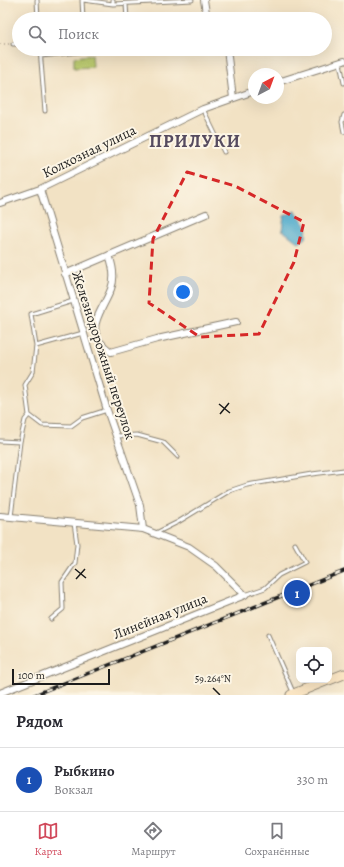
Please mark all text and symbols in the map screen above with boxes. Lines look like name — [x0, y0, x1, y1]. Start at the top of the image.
search box — [12, 12, 332, 56]
icon: search — [26, 23, 48, 45]
text: Поиск — [58, 24, 99, 44]
north arrow — [248, 68, 284, 104]
street label: Колхозная улица — [39, 120, 140, 182]
district label: ПРИЛУКИ — [149, 129, 241, 153]
street label: Железнодорожный переулок — [67, 268, 140, 442]
your location — [173, 282, 193, 302]
pin: 1 — [284, 578, 310, 608]
street label: Линейная улица — [110, 589, 211, 644]
map controls — [296, 647, 332, 683]
button: locate — [296, 647, 332, 683]
scale bar — [12, 667, 110, 686]
text: 100 m — [18, 668, 45, 683]
text: 59.264°N — [195, 672, 231, 685]
text: Рядом — [16, 710, 63, 733]
text: Рыбкино — [54, 761, 114, 781]
text: 1 — [27, 771, 31, 788]
text: 330 m — [297, 771, 328, 788]
text: Вокзал — [54, 781, 93, 798]
tab: Карта — [34, 820, 62, 859]
tab: Маршрут — [131, 820, 176, 859]
tab: Сохранённые — [245, 820, 310, 859]

